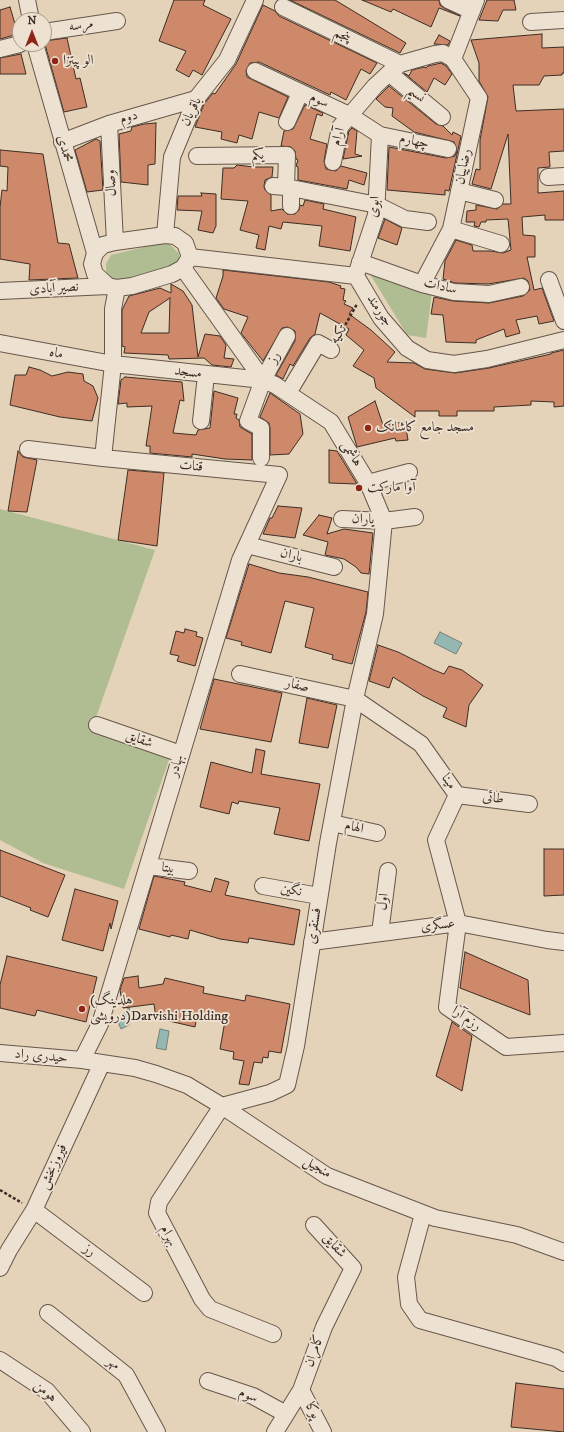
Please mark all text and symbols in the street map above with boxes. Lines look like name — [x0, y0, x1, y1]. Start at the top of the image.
north arrow — [12, 12, 52, 52]
text: N — [27, 14, 37, 28]
street label: مرسه — [67, 16, 95, 36]
street label: پنجم — [331, 25, 353, 47]
place label: الو پیتزا — [63, 53, 93, 69]
marker: الو پیتزا — [50, 56, 60, 66]
street label: نسیم — [404, 83, 428, 107]
street label: سوم — [307, 89, 331, 113]
street label: باقریان — [178, 95, 206, 129]
street label: دوم — [118, 107, 140, 129]
street label: آرام — [328, 126, 350, 148]
street label: چهارم — [398, 131, 430, 153]
street label: محمدی — [52, 133, 76, 165]
street label: یکم — [252, 147, 264, 165]
street label: رضاییان — [452, 148, 476, 186]
street label: وصال — [103, 169, 121, 197]
street label: ابوی — [365, 195, 385, 219]
street label: سادات — [422, 275, 458, 299]
street label: نصیر آبادی — [29, 279, 79, 299]
street label: جورمند — [362, 292, 396, 330]
street label: تکیه — [327, 322, 351, 348]
street label: ماه — [48, 344, 64, 364]
street label: رز — [265, 349, 285, 367]
street label: مسجد — [173, 363, 203, 383]
place label: مسجد جامع کاشانک — [376, 420, 474, 436]
marker: مسجد جامع کاشانک — [363, 423, 373, 433]
street label: هاشمی — [337, 438, 365, 470]
street label: قنات — [178, 458, 204, 476]
place label: آوا مارکت — [367, 480, 415, 496]
marker: آوا مارکت — [354, 483, 364, 493]
street label: یاران — [351, 511, 375, 529]
street label: باران — [278, 545, 304, 567]
street label: صفار — [283, 675, 311, 697]
street label: شقایق — [123, 728, 155, 752]
street label: بهادر — [166, 753, 188, 779]
street label: مینا — [437, 771, 459, 793]
street label: طائی — [481, 789, 505, 809]
street label: الهام — [343, 818, 365, 838]
street label: بیتا — [160, 860, 176, 878]
street label: نگین — [279, 881, 303, 901]
street label: اول — [374, 892, 394, 912]
street label: فسنقری — [304, 907, 326, 945]
street label: عسگری — [420, 916, 456, 936]
place label: (هلدینگ درویشی)Darvishi Holding — [90, 993, 228, 1026]
street label: رزم آرا — [448, 1003, 484, 1035]
marker: (هلدینگ درویشی)Darvishi Holding — [77, 1004, 87, 1014]
street label: حیدری راد — [14, 1046, 68, 1068]
street label: فیروزبخش — [36, 1142, 72, 1192]
street label: منجیل — [300, 1153, 334, 1183]
street label: بهرام — [156, 1223, 180, 1249]
street label: شقایق — [319, 1230, 349, 1262]
street label: رز — [79, 1241, 99, 1261]
street label: کامران — [301, 1332, 329, 1370]
street label: مهر — [103, 1354, 123, 1374]
street label: هومن — [30, 1377, 60, 1407]
street label: سوم — [236, 1385, 260, 1407]
street label: پوکا — [301, 1400, 323, 1422]

